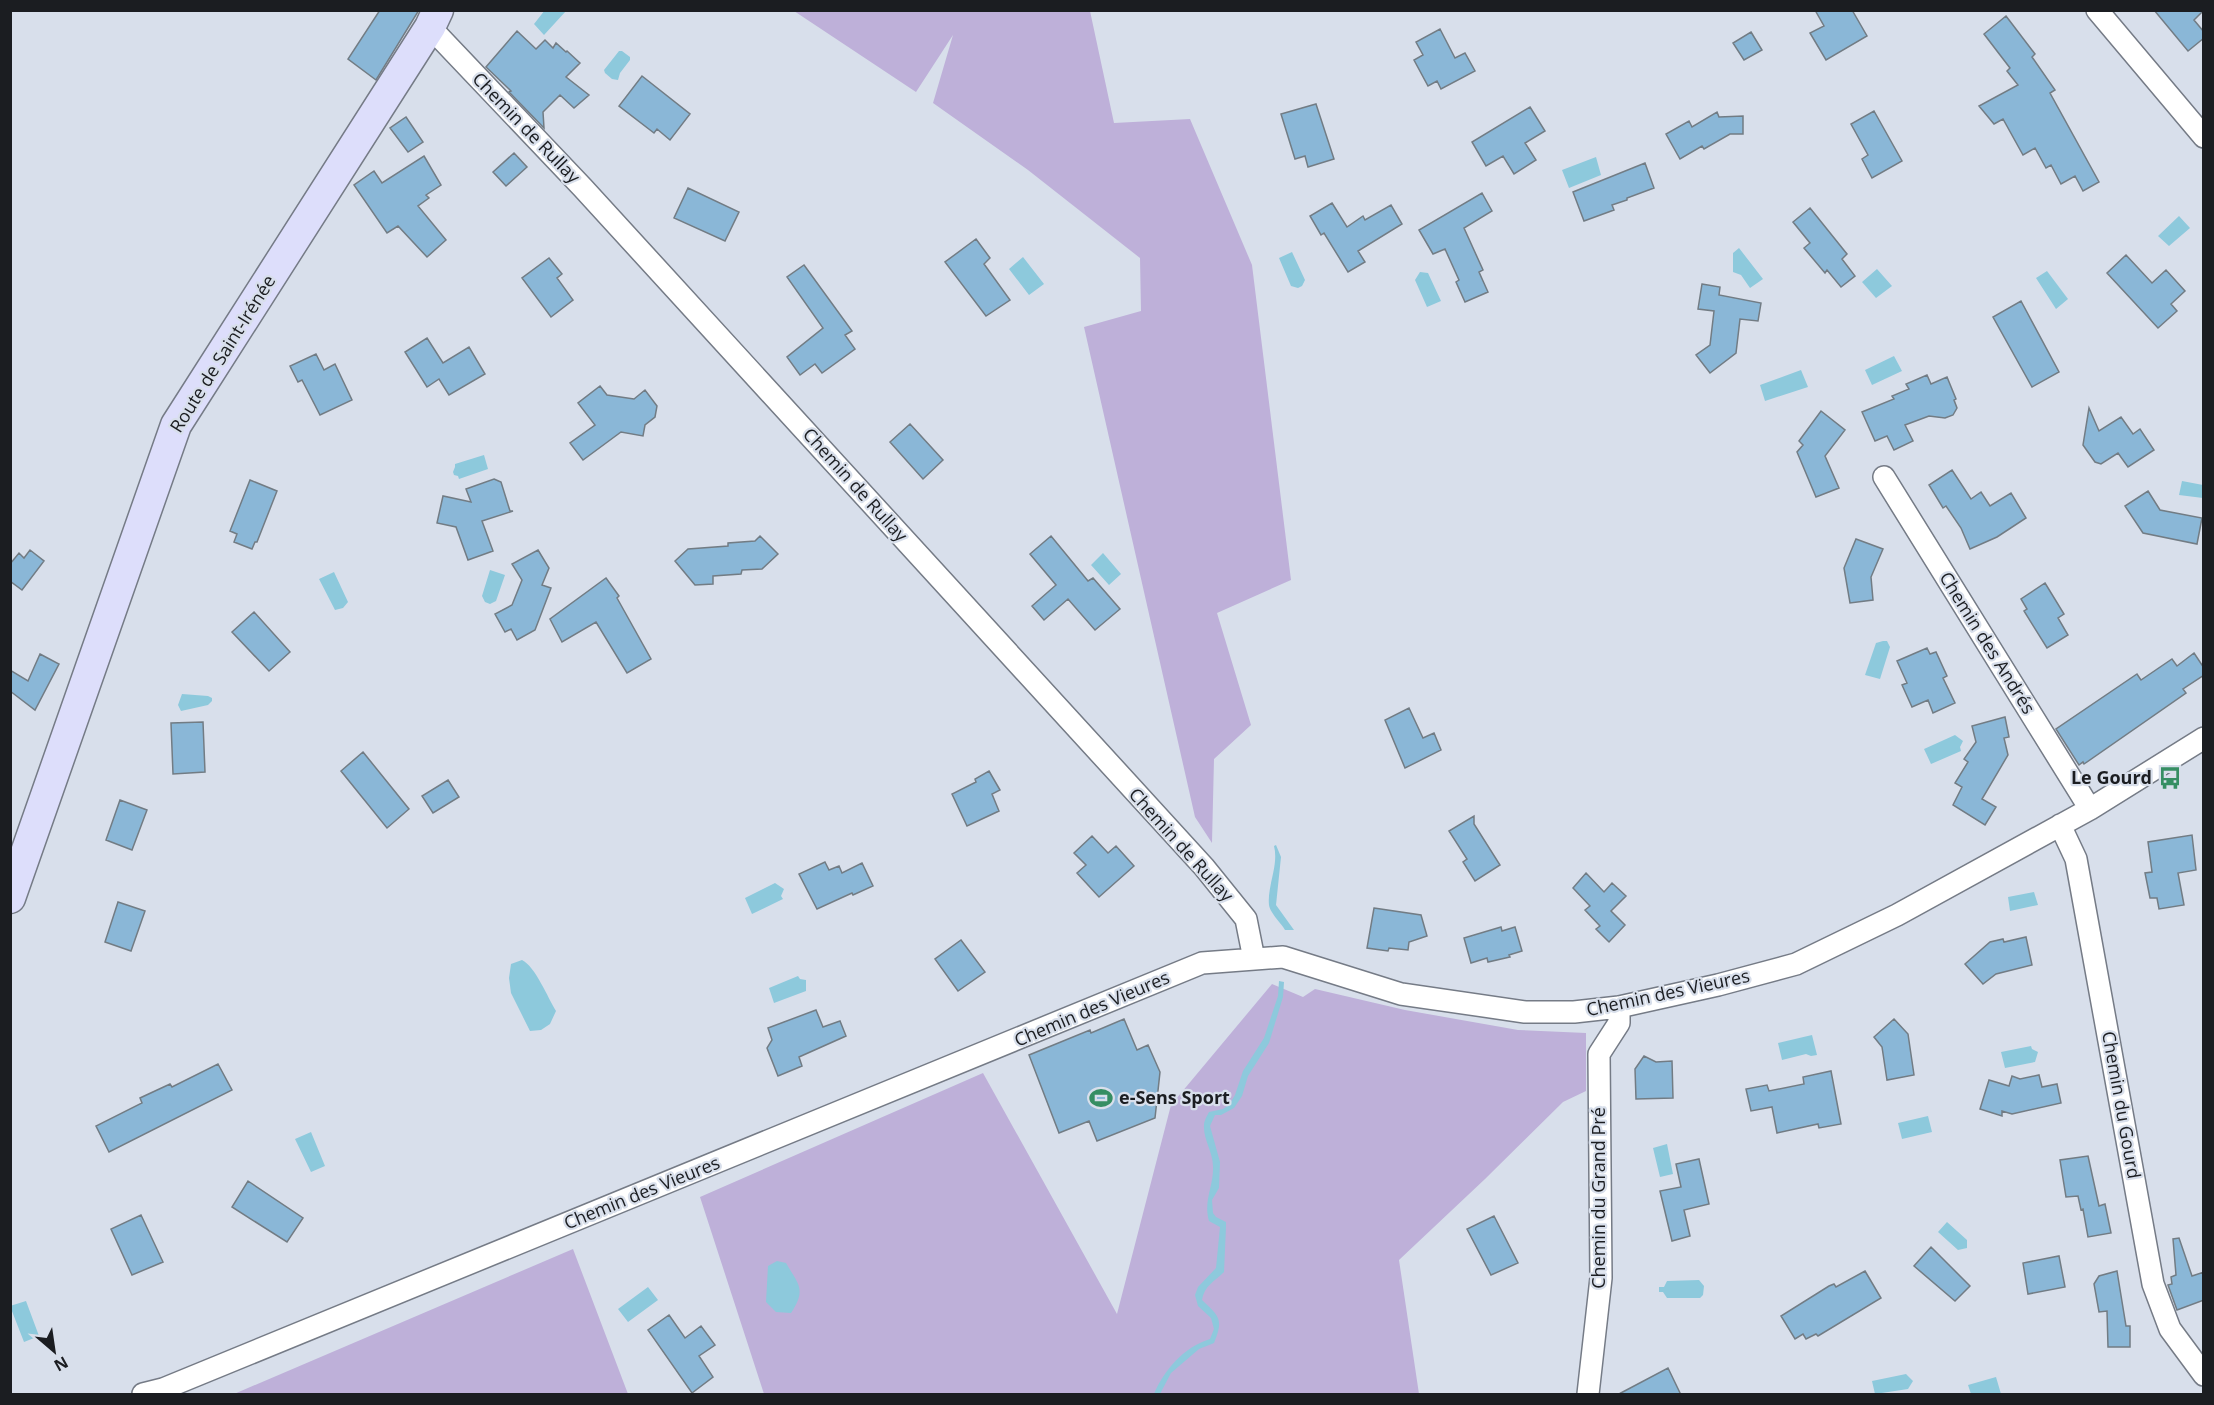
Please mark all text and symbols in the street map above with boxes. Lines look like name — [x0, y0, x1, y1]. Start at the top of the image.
street label: Chemin de Rullay — [468, 67, 587, 189]
street label: Route de Saint-Irénée — [164, 270, 280, 437]
street label: Chemin de Rullay — [798, 422, 914, 547]
street label: Chemin des Andrés — [1934, 567, 2041, 718]
place label: Le Gourd — [2071, 765, 2152, 789]
bus stop icon: Le Gourd — [2157, 765, 2183, 791]
street label: Chemin de Rullay — [1124, 782, 1240, 907]
street label: Chemin des Vieures — [1584, 963, 1752, 1021]
street label: Chemin des Vieures — [1010, 965, 1173, 1052]
street label: Chemin du Gourd — [2097, 1029, 2147, 1181]
sports icon: e-Sens Sport — [1088, 1085, 1114, 1111]
place label: e-Sens Sport — [1119, 1085, 1230, 1109]
street label: Chemin du Grand Pré — [1586, 1107, 1610, 1289]
street label: Chemin des Vieures — [560, 1150, 723, 1234]
north arrow — [24, 1321, 84, 1381]
text: N — [50, 1351, 72, 1377]

